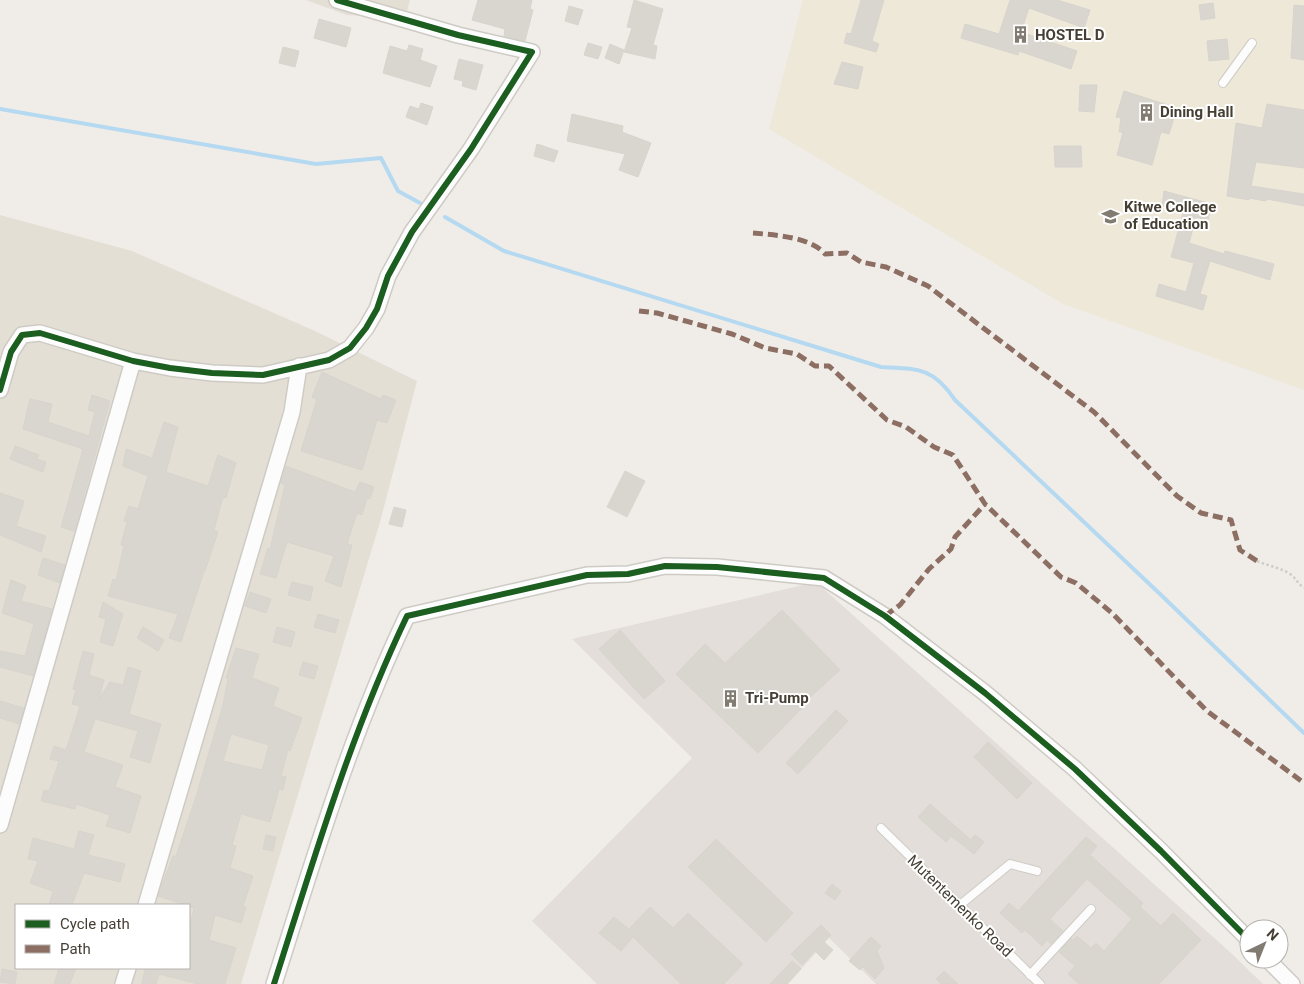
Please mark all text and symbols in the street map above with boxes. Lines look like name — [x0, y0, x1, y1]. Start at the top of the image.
building icon: HOSTEL D — [1011, 25, 1031, 45]
place label: HOSTEL D — [1035, 26, 1105, 44]
building icon: Dining Hall — [1136, 102, 1156, 122]
place label: Dining Hall — [1160, 103, 1233, 121]
place label: Kitwe College of Education — [1124, 198, 1216, 233]
school or university icon: Kitwe College of Education — [1100, 206, 1120, 226]
building icon: Tri-Pump — [721, 688, 741, 708]
place label: Tri-Pump — [745, 689, 809, 707]
street label: Mutentemenko Road — [904, 851, 1016, 961]
legend — [15, 904, 190, 969]
text: Cycle path — [60, 915, 130, 933]
north arrow — [1239, 919, 1289, 969]
text: N — [1264, 925, 1282, 944]
text: Path — [60, 940, 91, 958]

